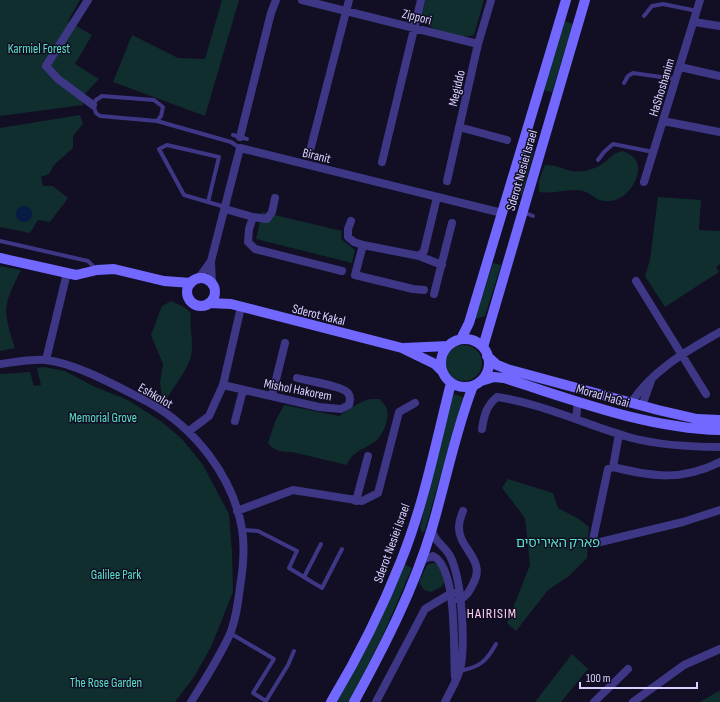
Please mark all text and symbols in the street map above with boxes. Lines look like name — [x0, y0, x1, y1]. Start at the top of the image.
street label: Zippori — [400, 6, 433, 28]
park label: Karmiel Forest — [8, 41, 70, 57]
street label: HaShoshanim — [646, 56, 678, 118]
street label: Megiddo — [445, 68, 469, 108]
street label: Sderot Nesiei Israel — [503, 128, 541, 213]
street label: Biranit — [301, 145, 333, 167]
street label: Sderot Kakal — [290, 301, 347, 329]
street label: Mishol Hakorem — [262, 376, 333, 404]
street label: Eshkolot — [135, 380, 176, 412]
street label: Morad HaGai — [574, 381, 631, 411]
park label: Memorial Grove — [69, 410, 137, 426]
street label: Sderot Nesiei Israel — [370, 501, 414, 585]
park label: פארק האיריסים — [516, 535, 600, 551]
park label: Galilee Park — [91, 567, 141, 583]
district label: HAIRISIM — [467, 605, 517, 622]
scale bar — [580, 664, 697, 690]
text: 100 m — [586, 671, 611, 686]
park label: The Rose Garden — [70, 675, 142, 691]

